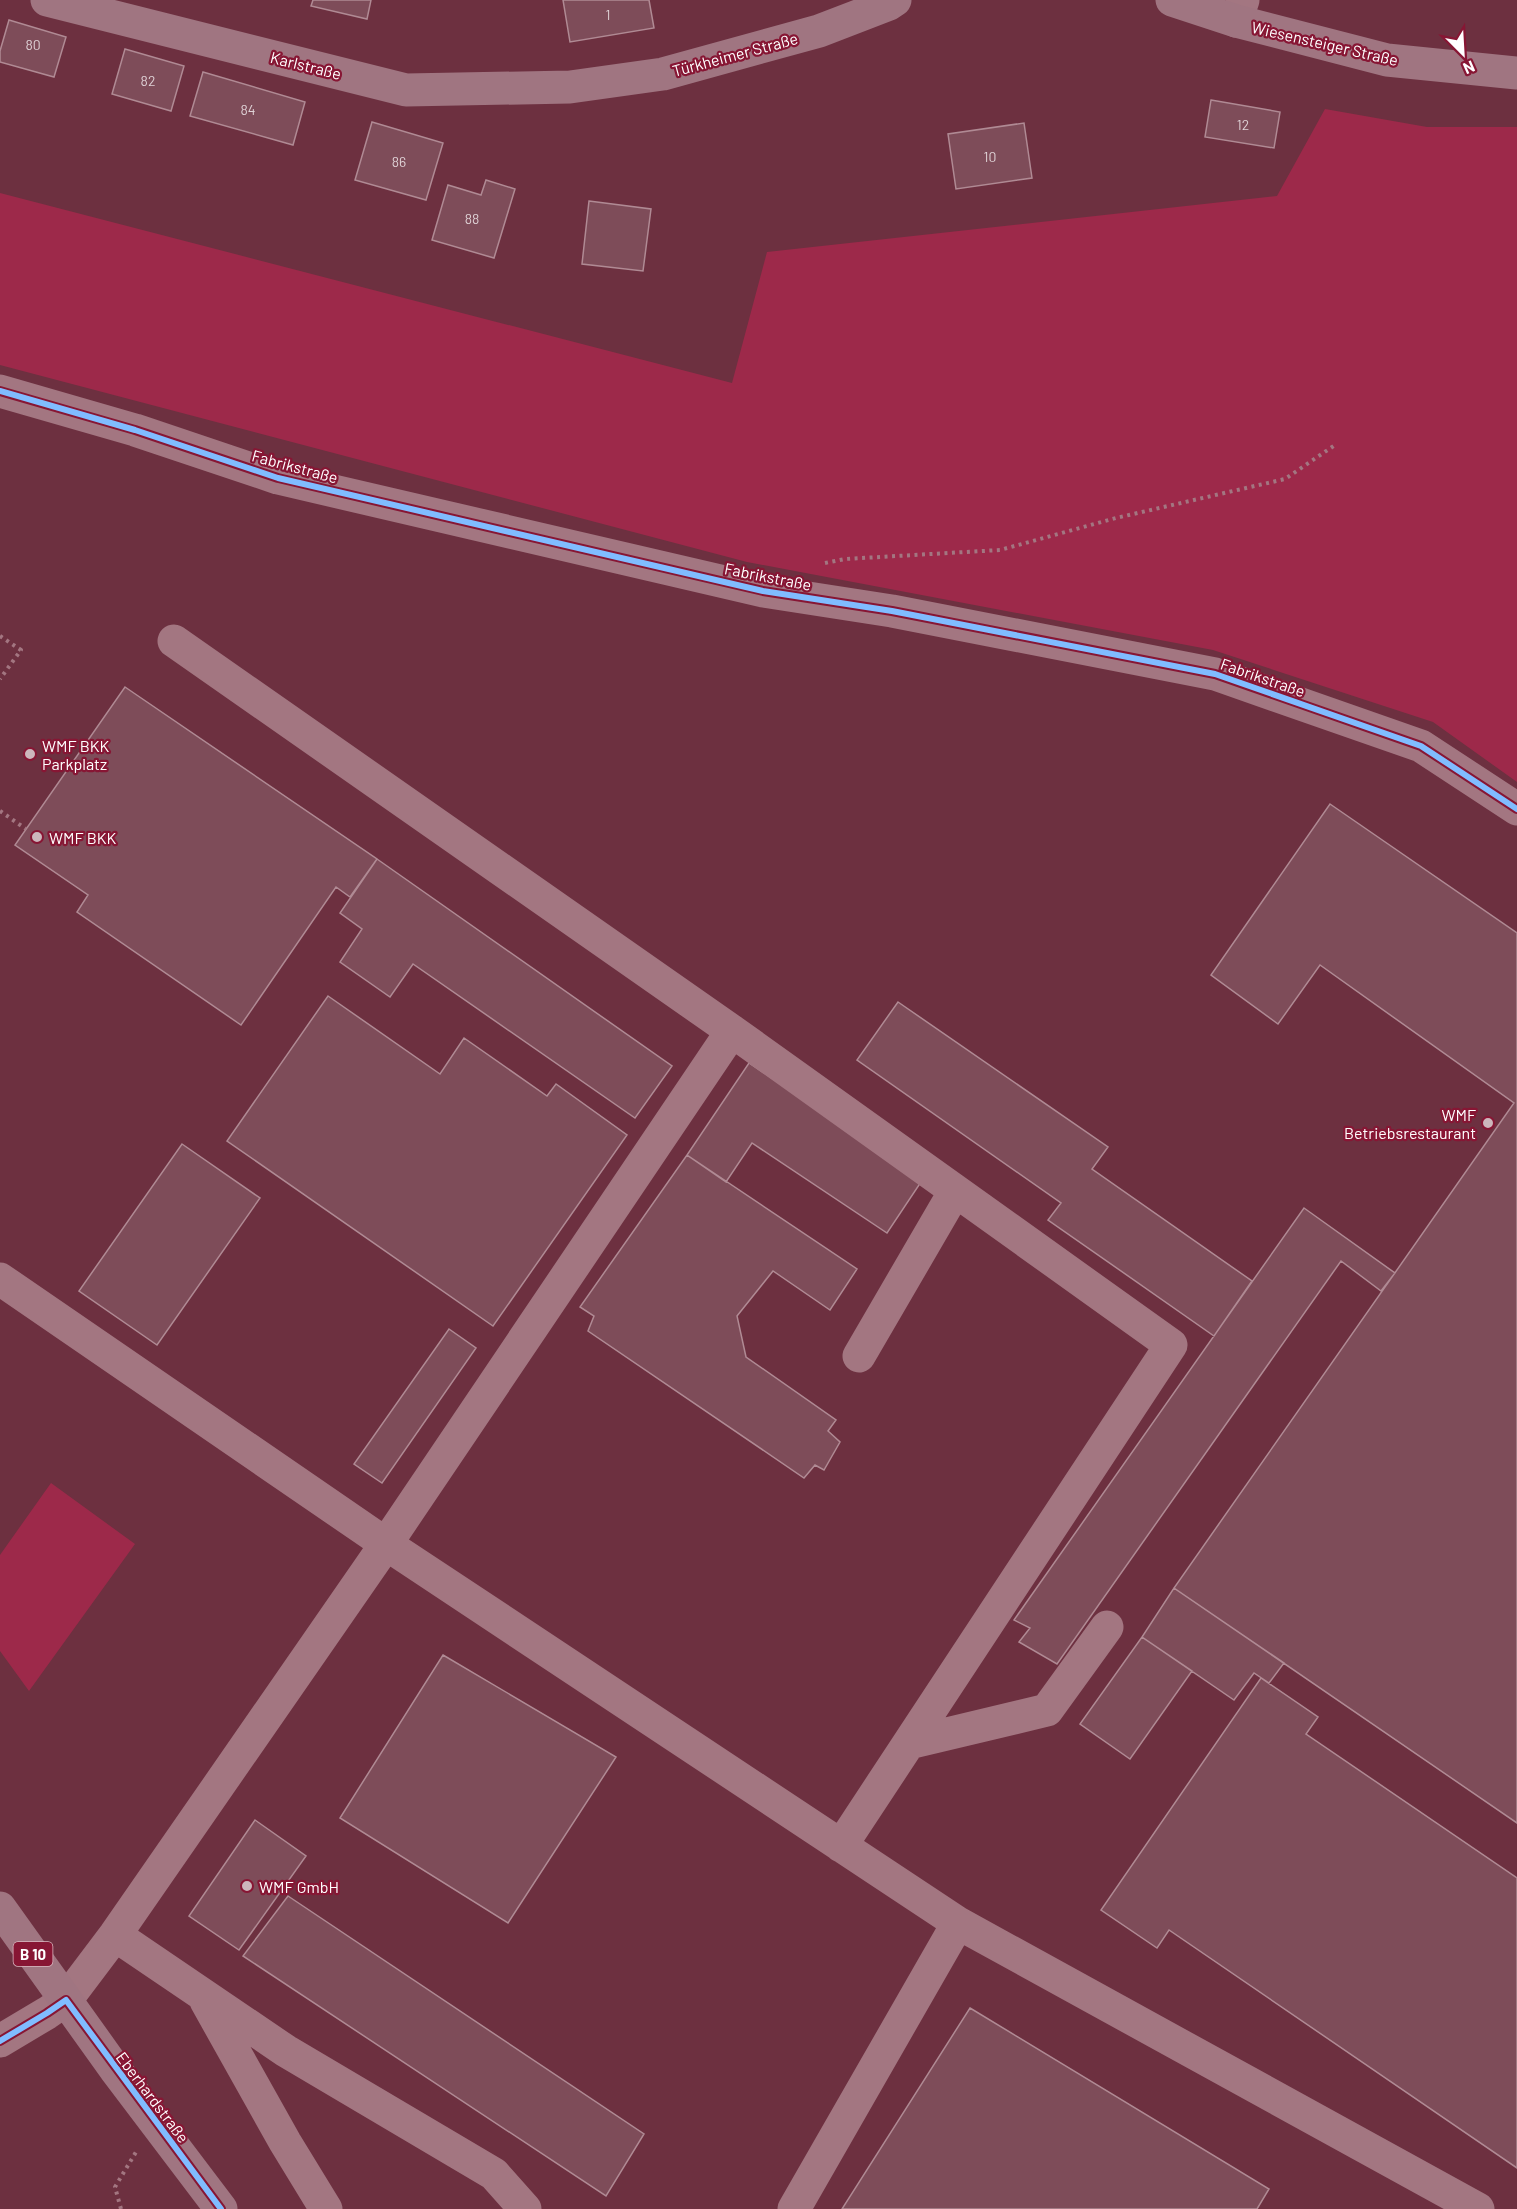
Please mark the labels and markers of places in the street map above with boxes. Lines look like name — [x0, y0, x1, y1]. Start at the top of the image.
place label: WMF BKK Parkplatz — [42, 736, 110, 773]
marker: WMF BKK Parkplatz — [23, 747, 37, 761]
place label: WMF BKK — [49, 828, 117, 847]
marker: WMF BKK — [30, 830, 44, 844]
place label: WMF Betriebsrestaurant — [1344, 1105, 1476, 1142]
marker: WMF Betriebsrestaurant — [1481, 1116, 1495, 1130]
place label: WMF GmbH — [259, 1877, 339, 1896]
marker: WMF GmbH — [240, 1879, 254, 1893]

